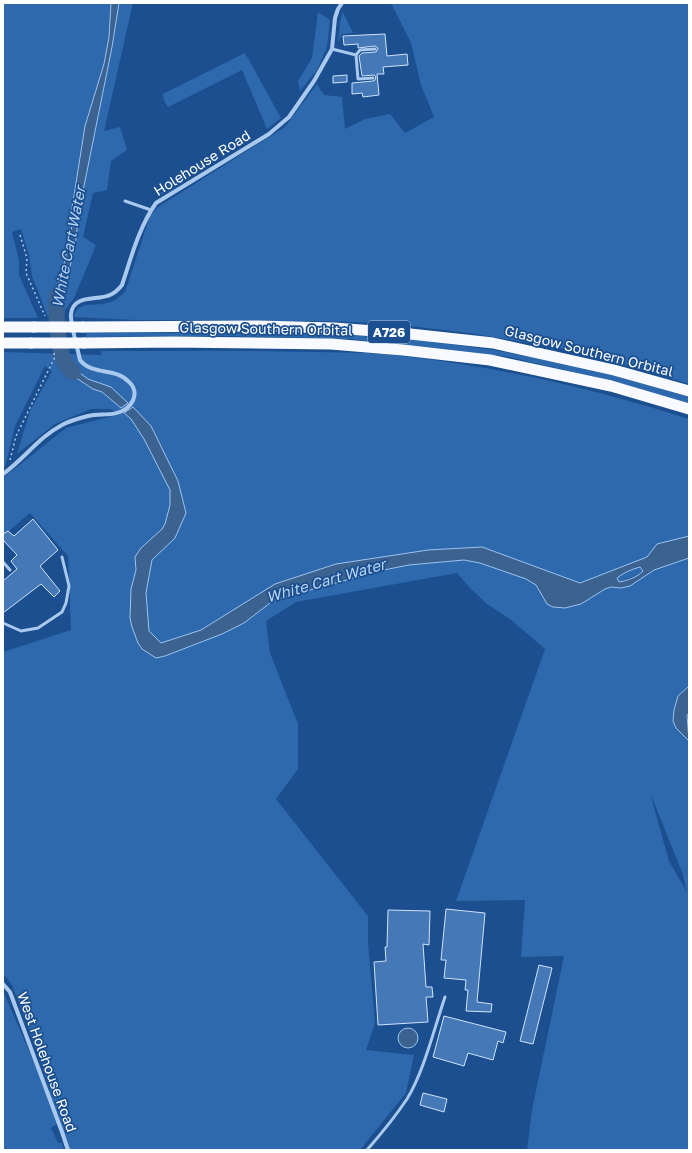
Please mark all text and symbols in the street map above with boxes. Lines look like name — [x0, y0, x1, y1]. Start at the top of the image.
street label: Holehouse Road — [150, 126, 253, 199]
water label: White Cart Water — [47, 182, 89, 309]
street label: Glasgow Southern Orbital — [179, 318, 353, 339]
road number: A726 — [368, 321, 410, 343]
street label: Glasgow Southern Orbital — [503, 321, 675, 380]
water label: White Cart Water — [264, 554, 390, 606]
street label: West Holehouse Road — [14, 989, 81, 1134]

